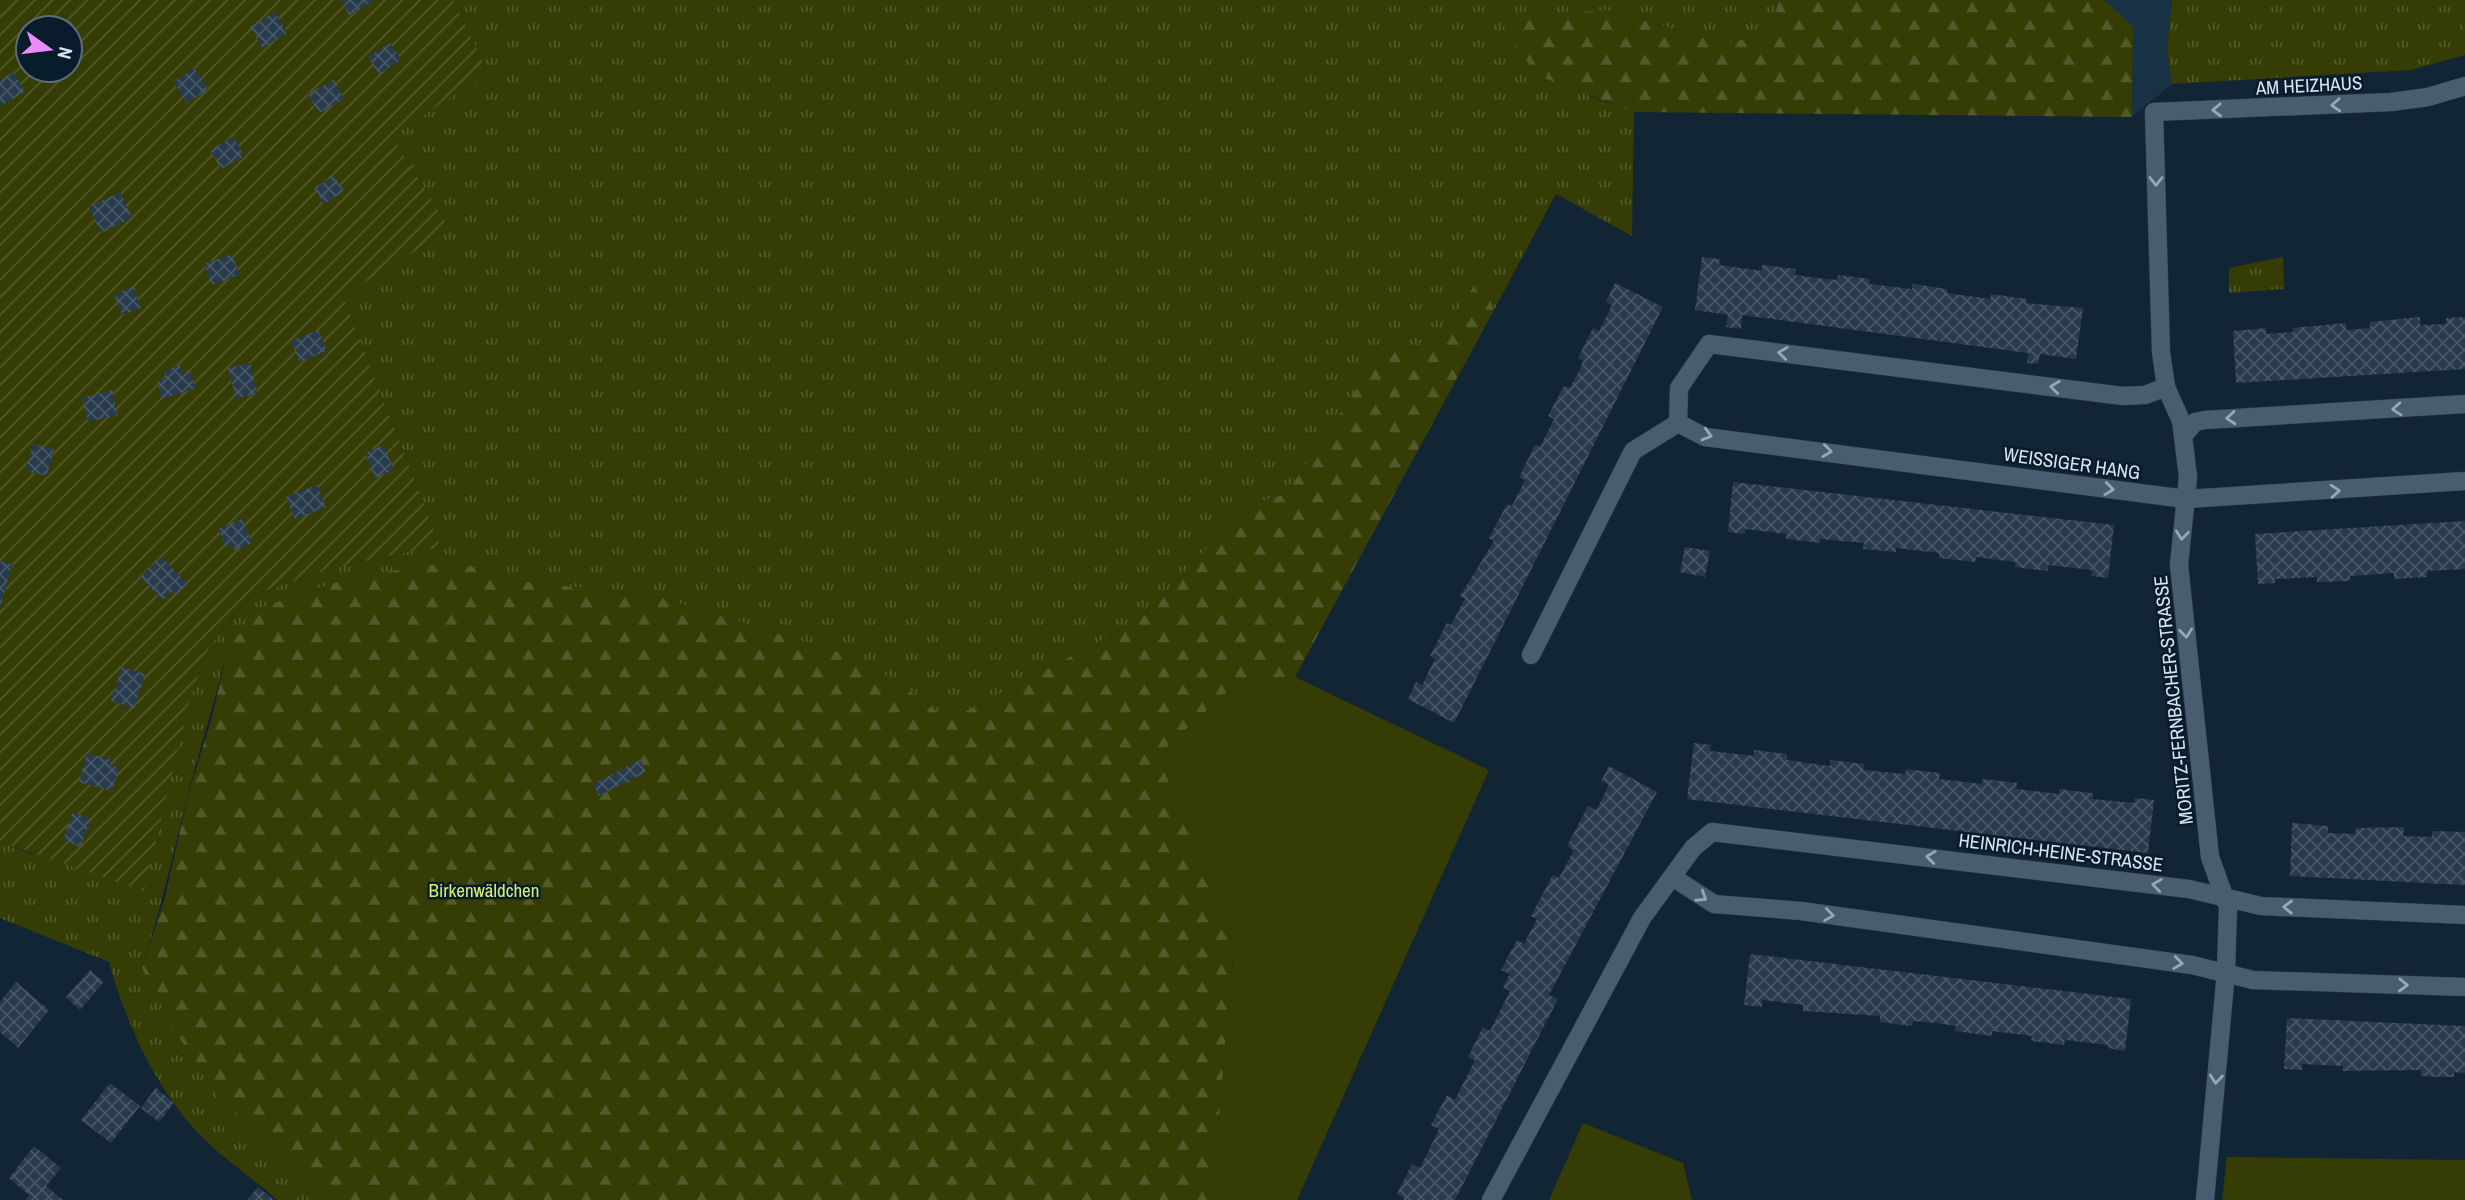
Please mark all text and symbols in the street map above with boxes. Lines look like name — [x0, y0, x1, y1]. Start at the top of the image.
north arrow — [14, 14, 84, 84]
text: N — [52, 45, 79, 62]
street label: AM HEIZHAUS — [2254, 69, 2363, 101]
one-way arrow — [2330, 97, 2341, 112]
one-way arrow — [2211, 102, 2222, 118]
one-way arrow — [2148, 176, 2164, 186]
one-way arrow — [1777, 345, 1788, 360]
one-way arrow — [2049, 380, 2061, 395]
one-way arrow — [2391, 401, 2402, 416]
one-way arrow — [2225, 410, 2236, 425]
one-way arrow — [1700, 427, 1712, 442]
street label: WEISSIGER HANG — [2002, 441, 2142, 485]
one-way arrow — [1821, 443, 1832, 458]
one-way arrow — [2103, 482, 2115, 497]
one-way arrow — [2330, 484, 2341, 499]
one-way arrow — [2175, 530, 2190, 541]
street label: MORITZ-FERNBACHER-STRASSE — [2147, 574, 2199, 826]
one-way arrow — [2178, 628, 2193, 639]
street label: HEINRICH-HEINE-STRASSE — [1957, 827, 2165, 877]
one-way arrow — [1926, 850, 1937, 865]
park label: Birkenwäldchen — [429, 877, 539, 903]
one-way arrow — [2151, 878, 2163, 893]
one-way arrow — [1694, 888, 1707, 901]
one-way arrow — [2282, 899, 2293, 914]
one-way arrow — [1823, 908, 1835, 923]
one-way arrow — [2172, 956, 2184, 971]
one-way arrow — [2399, 977, 2409, 993]
one-way arrow — [2209, 1073, 2224, 1084]

